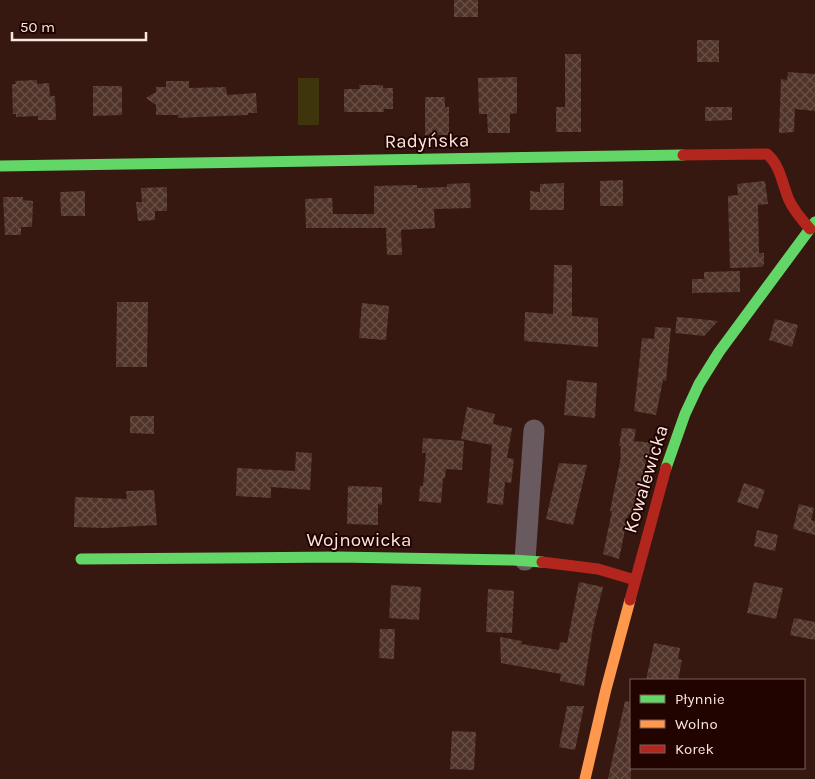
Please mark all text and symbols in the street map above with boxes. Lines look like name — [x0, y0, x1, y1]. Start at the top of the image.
scale bar — [12, 10, 146, 42]
text: 50 m — [20, 18, 55, 36]
street label: Radyńska — [384, 129, 470, 153]
street label: Kowalewicka — [619, 422, 673, 536]
street label: Wojnowicka — [307, 529, 411, 551]
legend — [630, 679, 805, 769]
text: Płynnie — [675, 690, 725, 708]
text: Wolno — [675, 715, 718, 733]
text: Korek — [675, 740, 714, 758]

